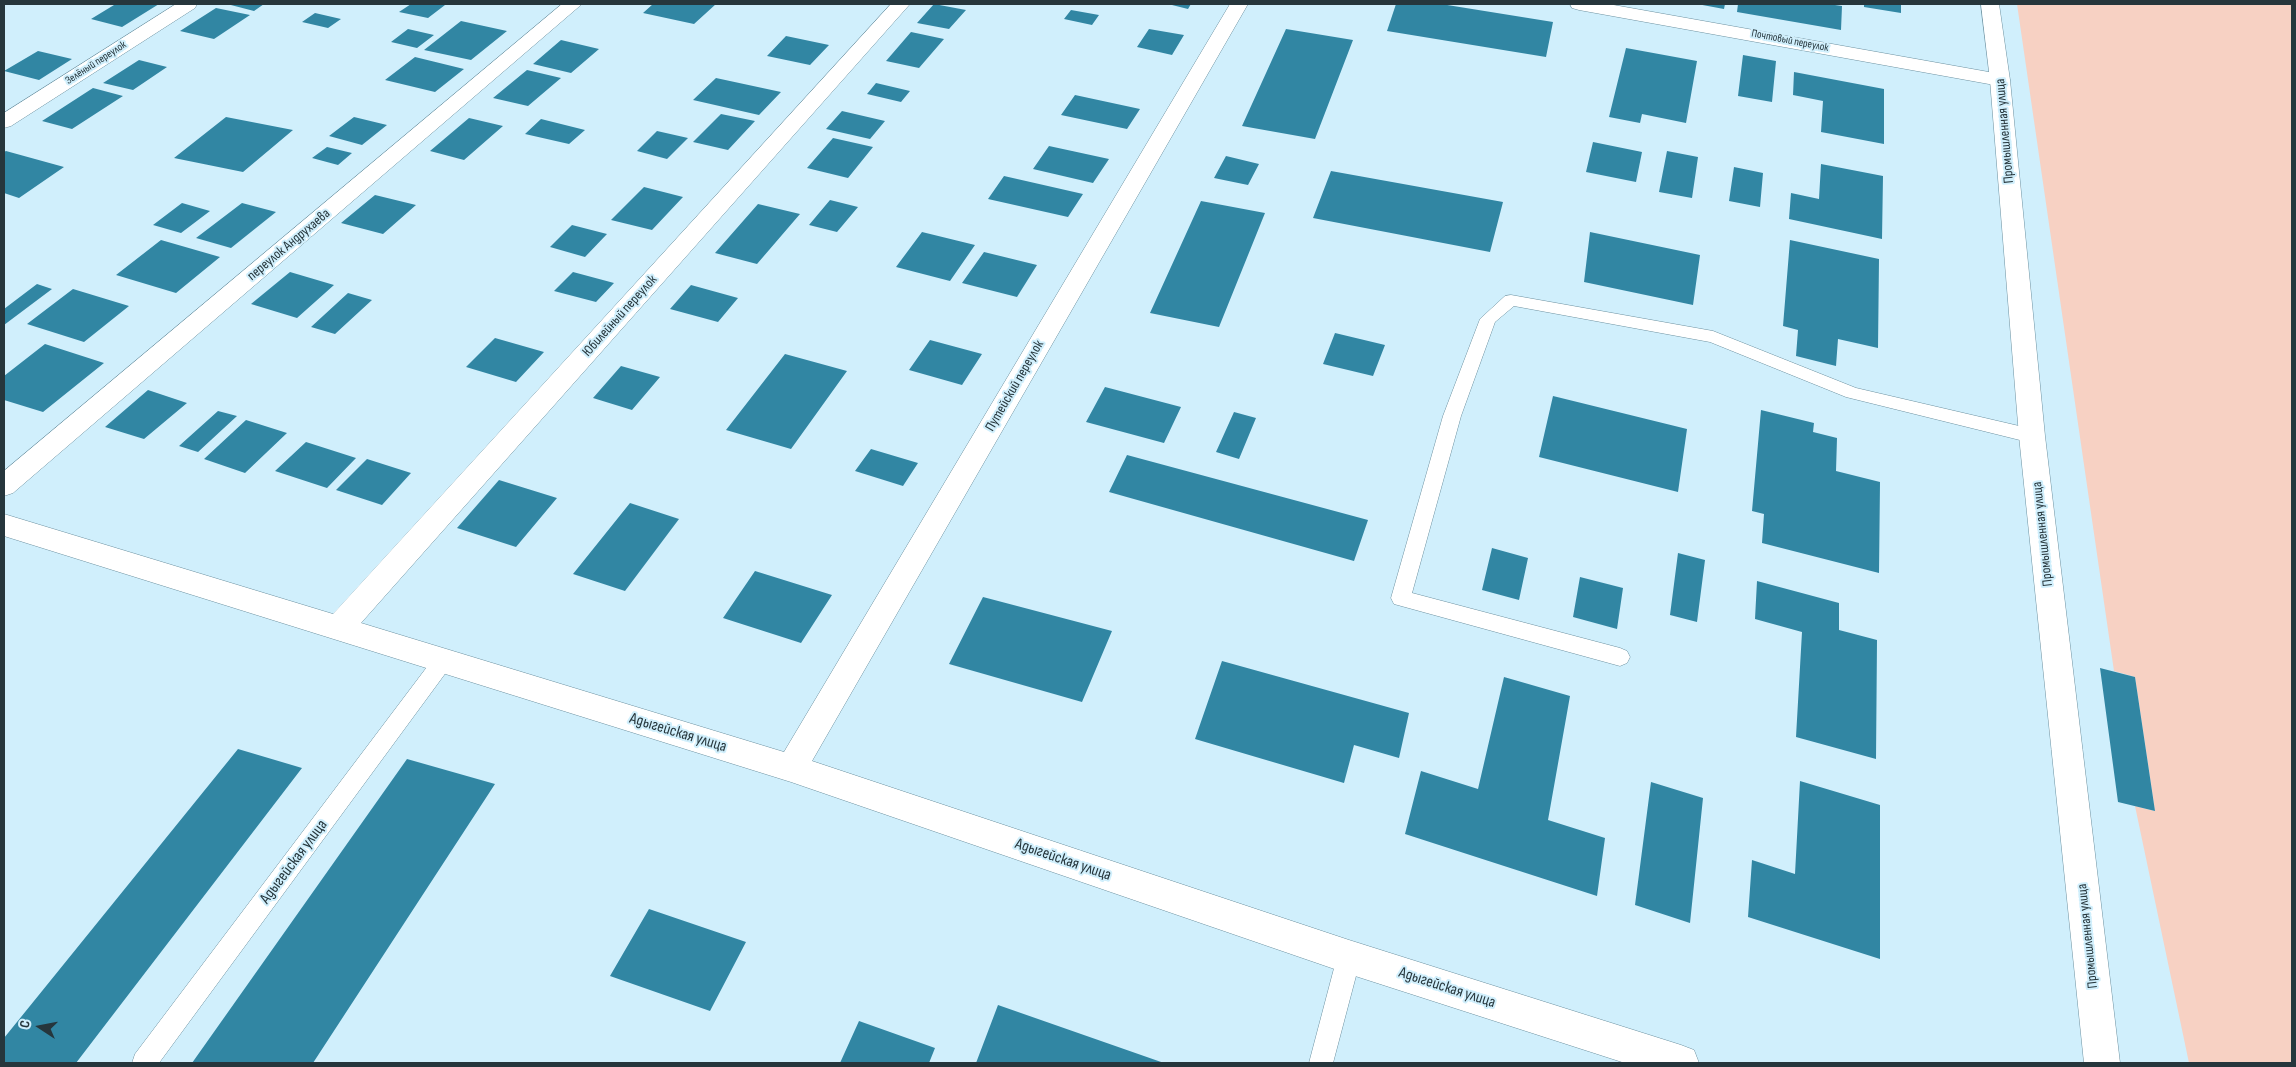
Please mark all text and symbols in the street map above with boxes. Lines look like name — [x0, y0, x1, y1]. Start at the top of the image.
street label: Почтовый переулок — [1750, 27, 1830, 55]
street label: Зелёный переулок — [63, 38, 129, 88]
street label: Промышленная улица — [1992, 78, 2018, 184]
street label: переулок Андрухаева — [244, 205, 334, 285]
street label: Юбилейный переулок — [579, 272, 661, 360]
street label: Путейский переулок — [982, 338, 1048, 434]
street label: Промышленная улица — [2029, 481, 2057, 587]
street label: Адыгейская улица — [627, 709, 729, 757]
street label: Адыгейская улица — [256, 816, 332, 908]
street label: Адыгейская улица — [1012, 835, 1114, 885]
street label: Промышленная улица — [2074, 883, 2102, 989]
street label: Адыгейская улица — [1396, 963, 1498, 1013]
north arrow — [15, 1002, 65, 1052]
text: С — [16, 1019, 34, 1029]

